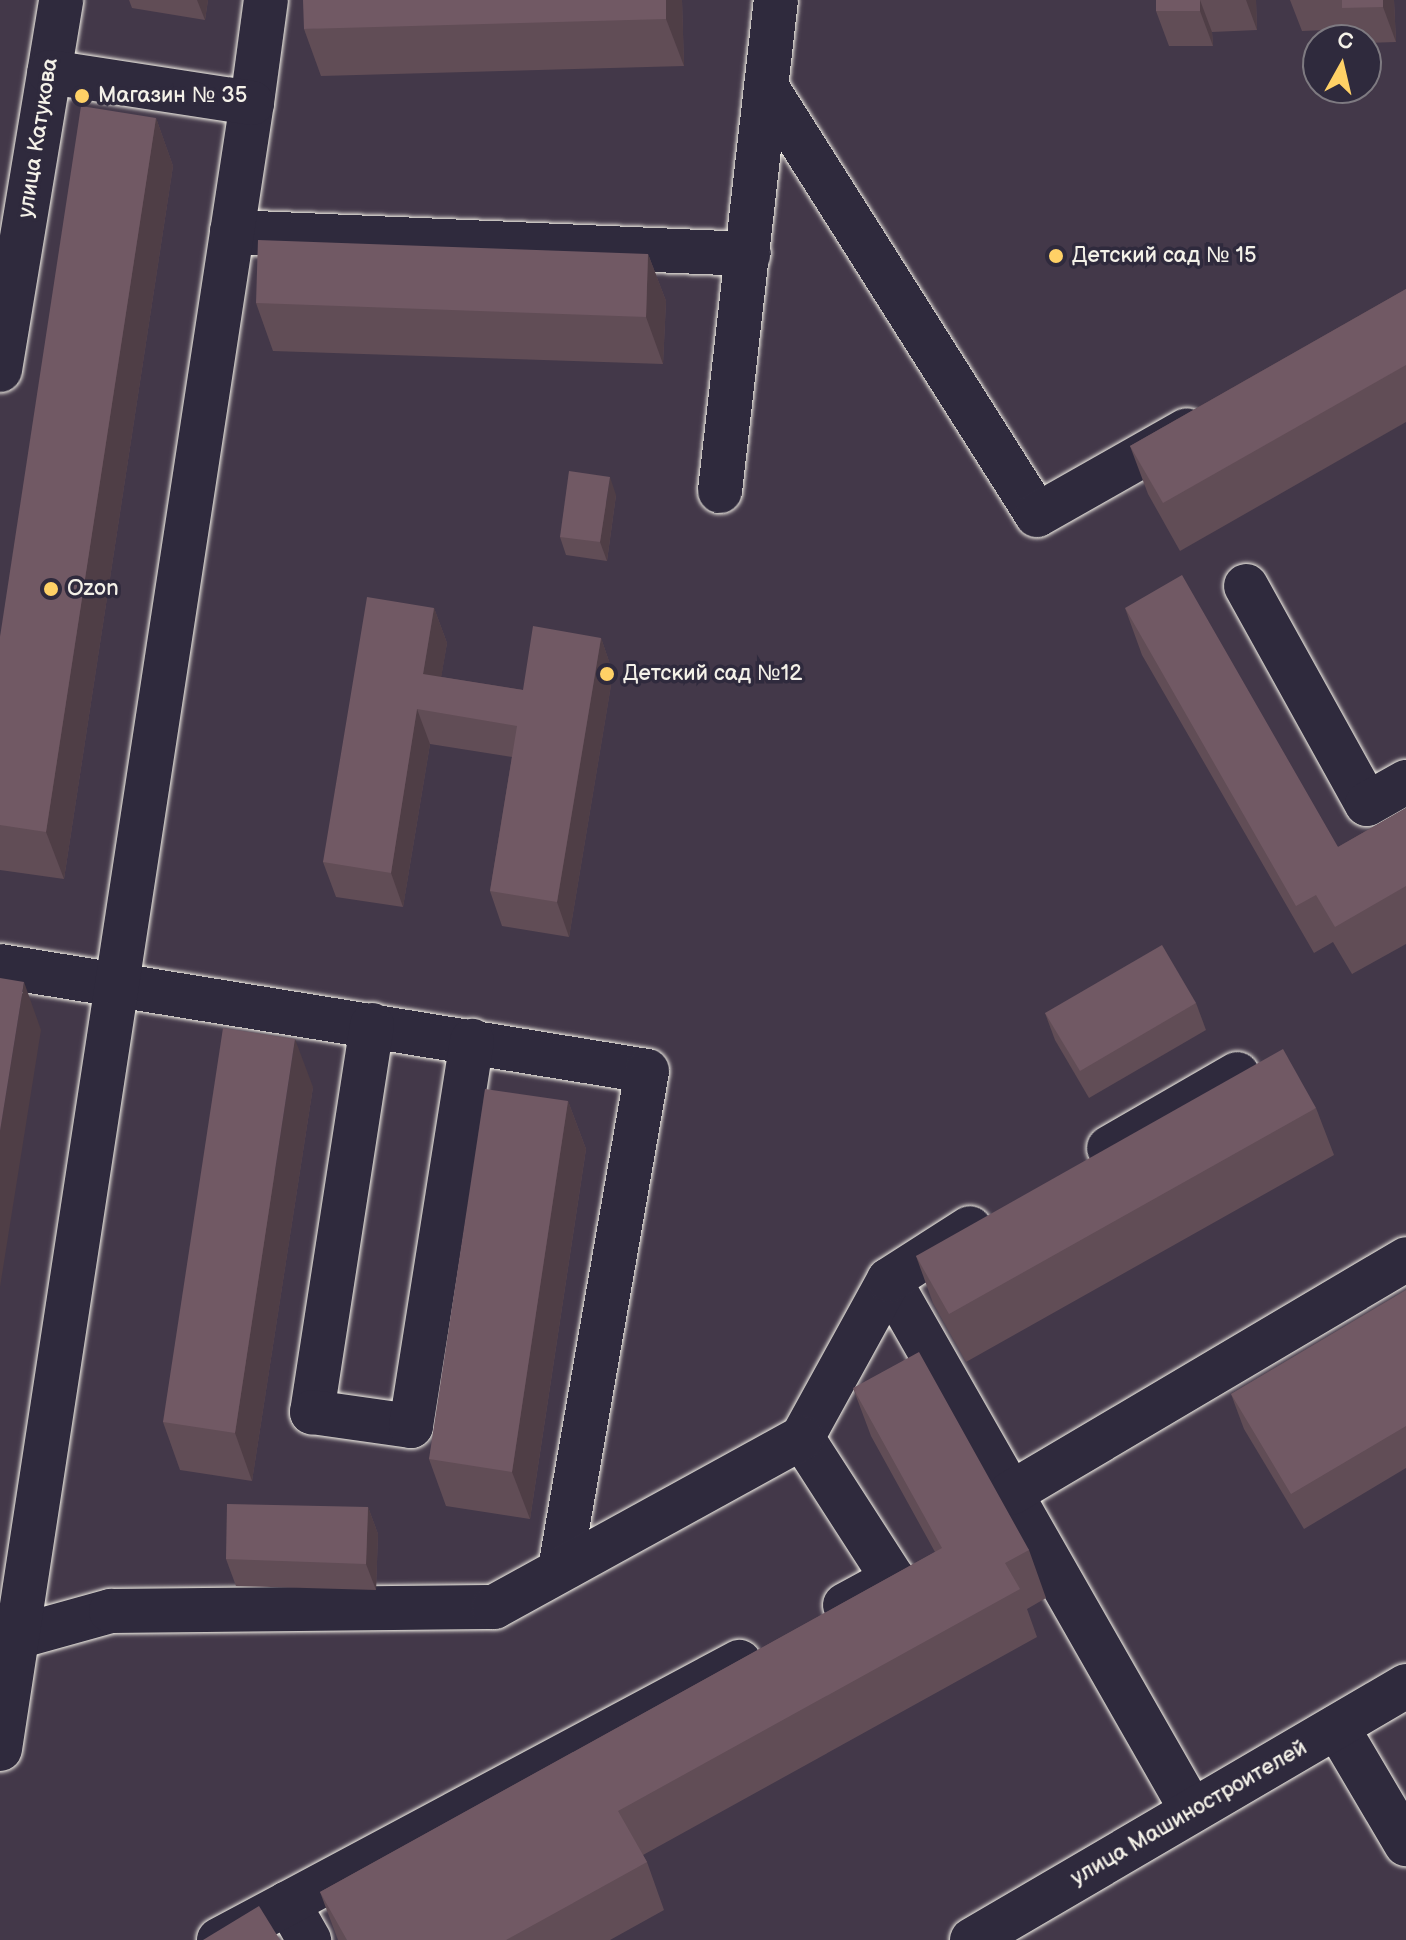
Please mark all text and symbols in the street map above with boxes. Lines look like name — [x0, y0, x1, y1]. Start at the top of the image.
north arrow — [1302, 24, 1382, 104]
text: С — [1336, 27, 1355, 56]
street label: улица Катукова — [12, 56, 64, 220]
place label: Магазин № 35 — [98, 83, 247, 109]
marker: Магазин № 35 — [73, 87, 91, 105]
place label: Детский сад № 15 — [1072, 243, 1257, 269]
marker: Детский сад № 15 — [1047, 247, 1065, 265]
place label: Ozon — [67, 576, 119, 602]
marker: Ozon — [42, 580, 60, 598]
place label: Детский сад №12 — [623, 661, 802, 687]
marker: Детский сад №12 — [598, 665, 616, 683]
street label: улица Машиностроителей — [1066, 1734, 1312, 1892]

